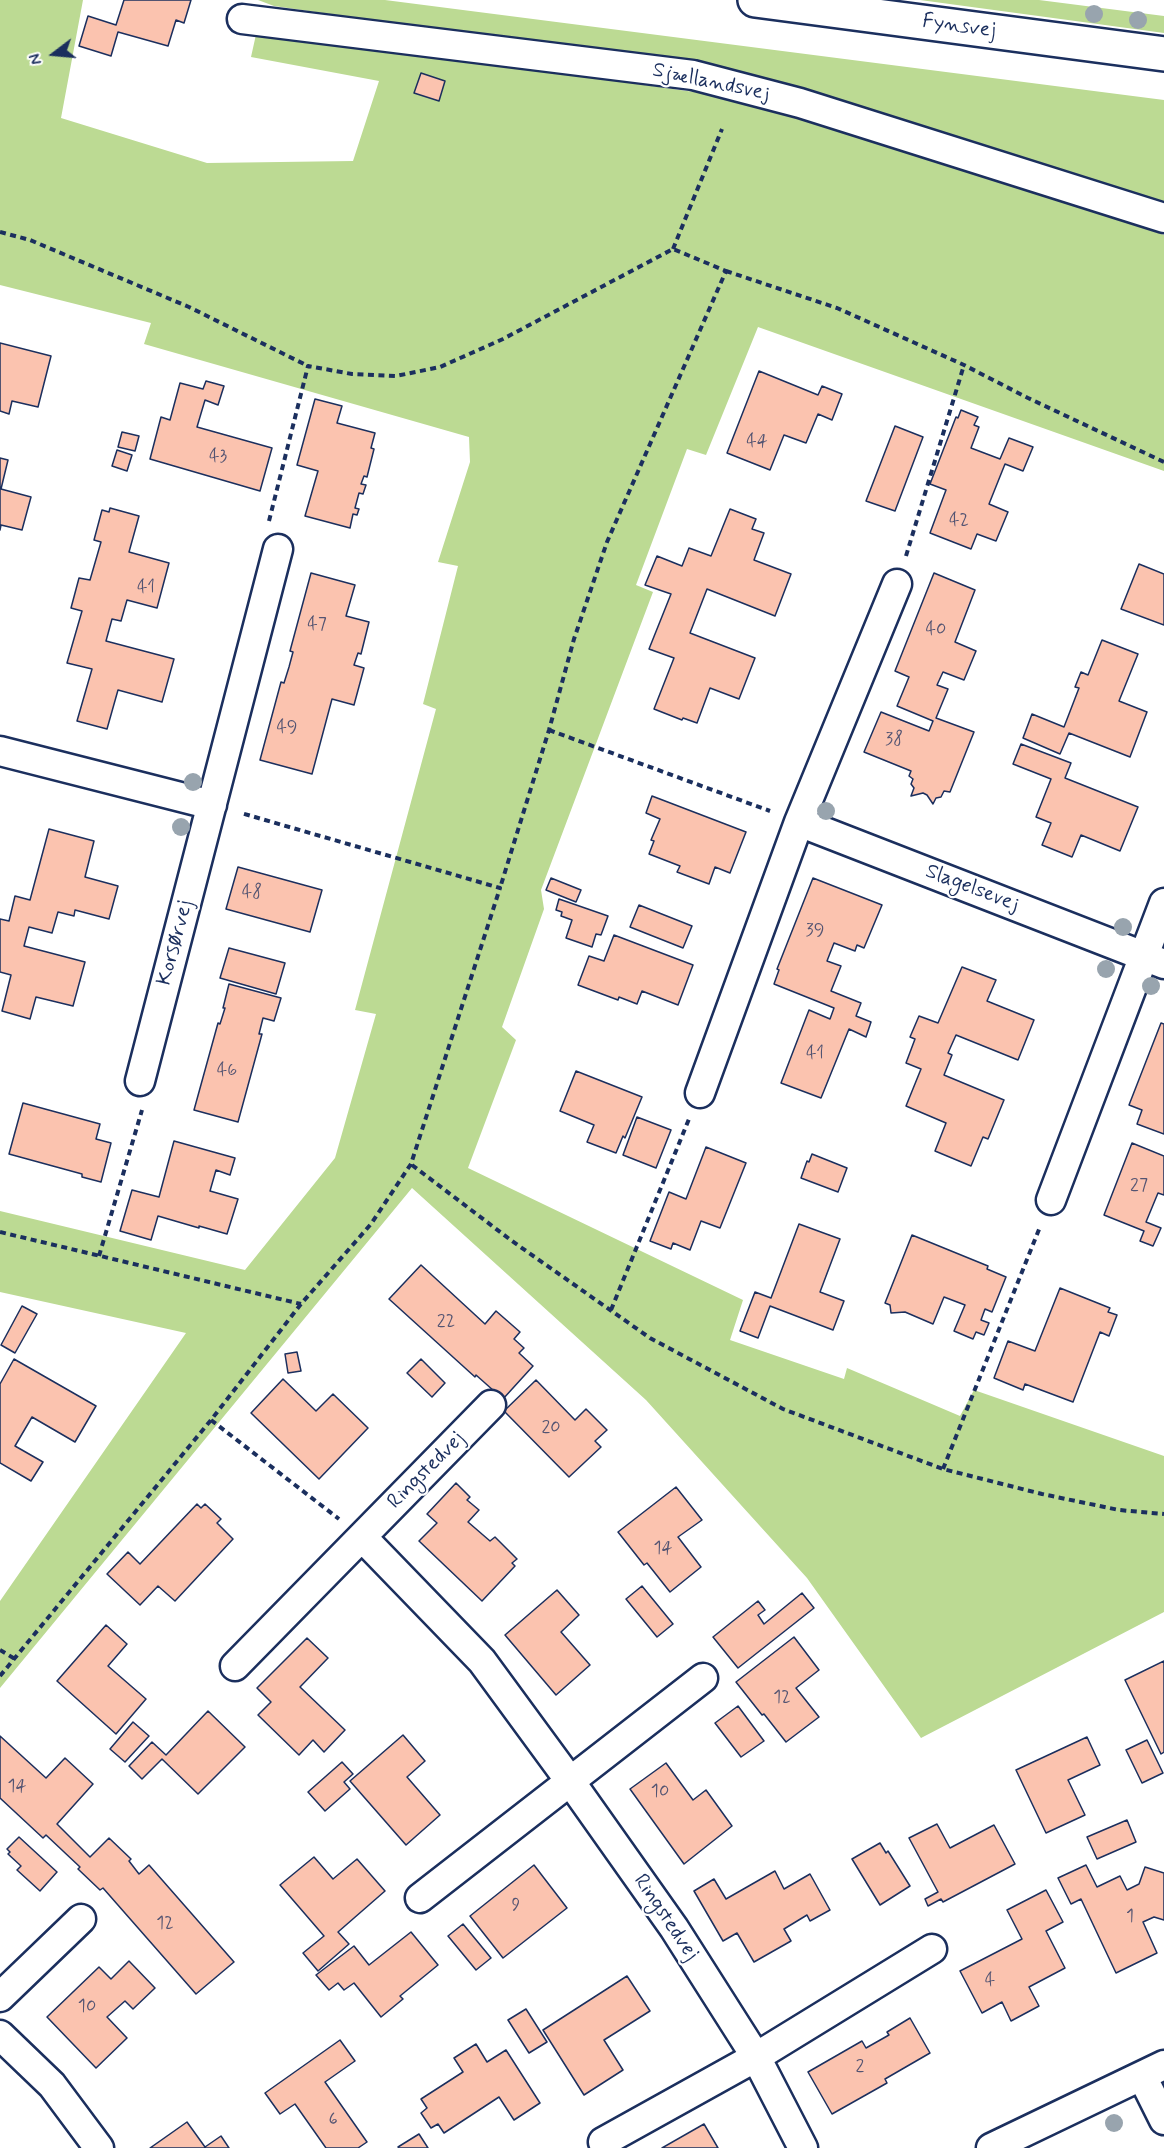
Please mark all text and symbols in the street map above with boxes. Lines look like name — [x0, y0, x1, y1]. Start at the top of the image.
street label: Fynsvej — [921, 9, 997, 45]
north arrow — [24, 24, 84, 84]
text: N — [25, 51, 48, 67]
street label: Sjællandsvej — [650, 58, 772, 108]
house number: 44 — [746, 431, 768, 453]
house number: 43 — [209, 446, 227, 468]
house number: 42 — [949, 510, 969, 532]
house number: 41 — [137, 577, 155, 599]
house number: 47 — [307, 614, 327, 636]
house number: 40 — [926, 619, 946, 641]
house number: 49 — [276, 717, 298, 739]
house number: 38 — [885, 729, 903, 751]
street label: Slagelsevej — [921, 860, 1023, 918]
house number: 48 — [242, 882, 262, 904]
street label: Korsørvej — [153, 898, 199, 988]
house number: 39 — [806, 920, 824, 942]
house number: 41 — [806, 1043, 824, 1065]
house number: 46 — [217, 1060, 237, 1082]
house number: 27 — [1130, 1175, 1148, 1197]
house number: 22 — [437, 1311, 455, 1333]
house number: 20 — [541, 1417, 561, 1439]
street label: Ringstedvej — [383, 1427, 471, 1515]
house number: 14 — [654, 1538, 672, 1560]
house number: 12 — [773, 1687, 791, 1709]
house number: 14 — [8, 1776, 26, 1798]
house number: 10 — [651, 1781, 669, 1803]
street label: Ringstedvej — [627, 1870, 703, 1966]
house number: 9 — [512, 1895, 520, 1917]
house number: 1 — [1126, 1906, 1134, 1928]
house number: 12 — [156, 1913, 174, 1935]
house number: 4 — [985, 1970, 995, 1992]
house number: 10 — [78, 1996, 96, 2018]
house number: 2 — [856, 2056, 864, 2078]
house number: 6 — [328, 2109, 338, 2131]

